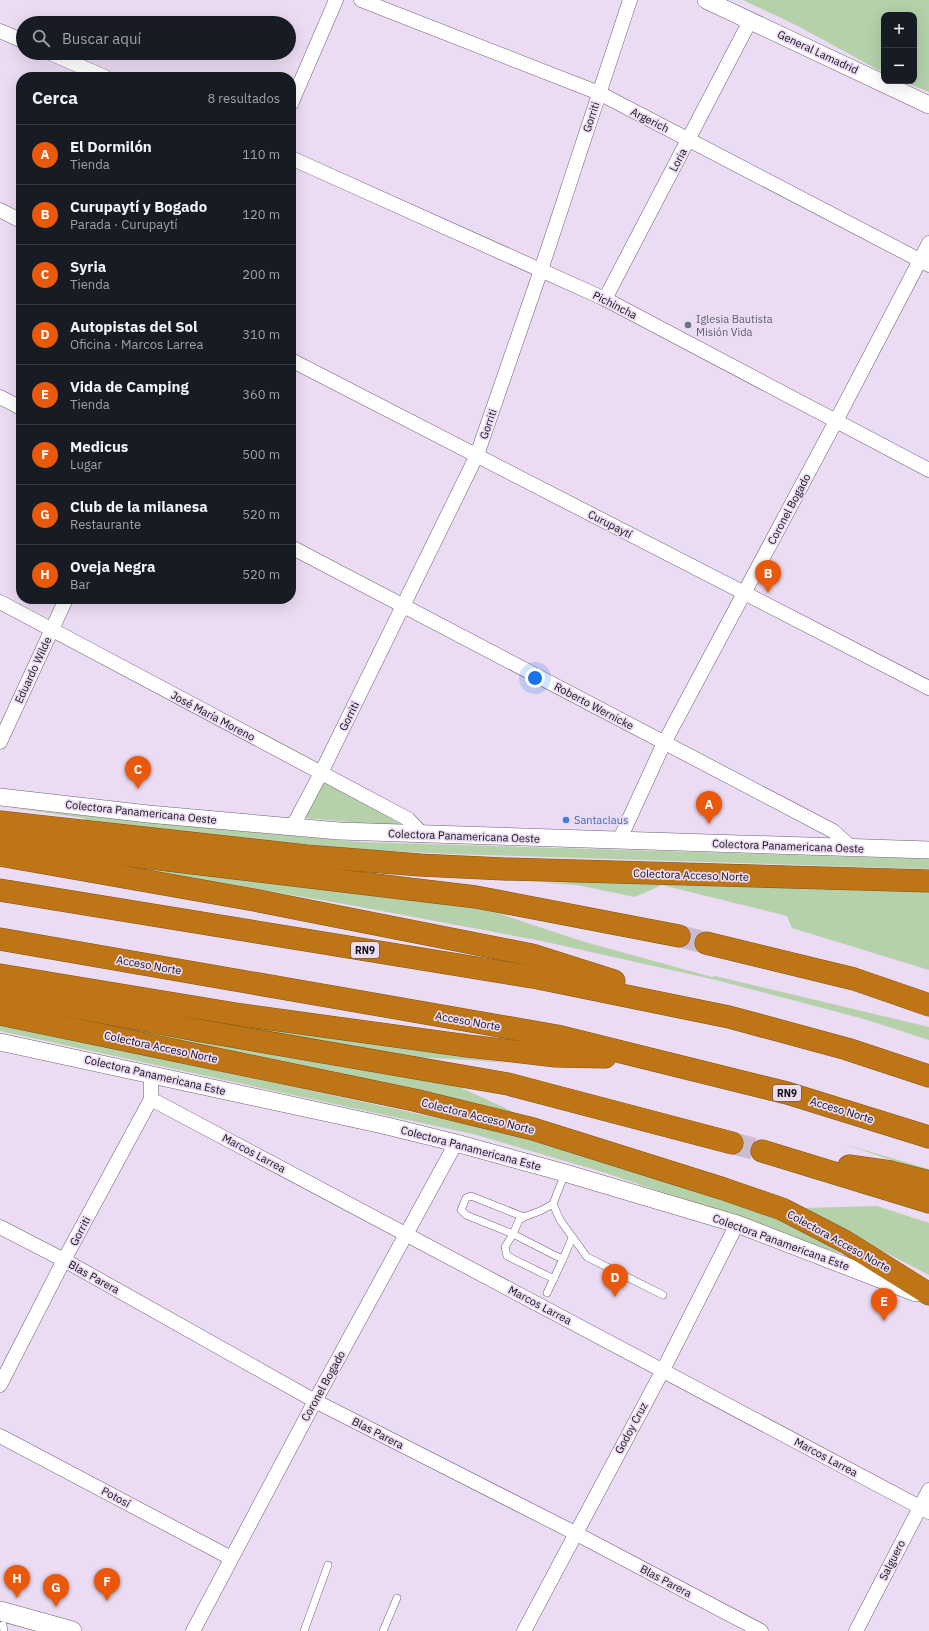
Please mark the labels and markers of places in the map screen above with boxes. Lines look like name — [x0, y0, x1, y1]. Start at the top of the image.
place label: Iglesia Bautista Misión Vida — [696, 312, 773, 339]
marker: Iglesia Bautista Misión Vida — [683, 320, 693, 330]
pin: B — [755, 560, 781, 593]
pin: C — [125, 756, 151, 789]
pin: A — [696, 791, 722, 824]
place label: Santaclaus — [574, 813, 628, 827]
marker: Santaclaus — [561, 815, 571, 825]
pin: D — [602, 1264, 628, 1297]
pin: E — [871, 1288, 897, 1321]
pin: H — [4, 1565, 30, 1598]
pin: F — [94, 1568, 120, 1601]
pin: G — [43, 1574, 69, 1607]

